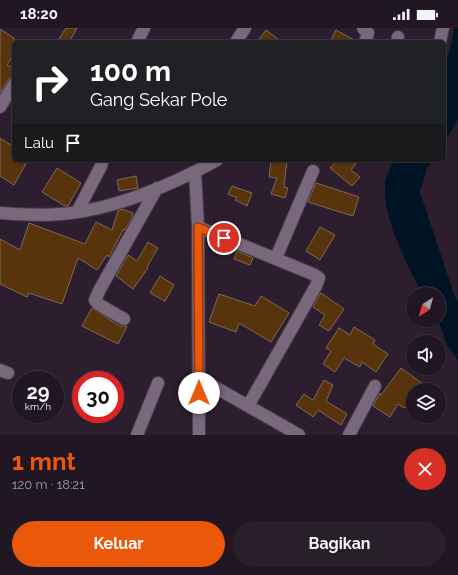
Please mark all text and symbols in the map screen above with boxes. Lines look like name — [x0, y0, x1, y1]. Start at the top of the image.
text: 18:20 — [20, 5, 58, 23]
text: 100 m — [90, 55, 171, 88]
icon: right — [24, 56, 76, 108]
text: Gang Sekar Pole — [90, 89, 227, 110]
icon: arrive — [62, 132, 84, 154]
text: Lalu — [24, 134, 54, 152]
pin — [207, 221, 241, 255]
icon: arrive — [213, 227, 235, 249]
north arrow — [406, 287, 446, 327]
map controls — [406, 287, 446, 423]
button: sound — [406, 335, 446, 375]
speed limit sign: 30 — [72, 371, 124, 423]
position arrow — [178, 372, 220, 414]
text: 29 — [26, 380, 50, 404]
button: layers — [406, 383, 446, 423]
text: km/h — [25, 401, 51, 412]
text: 1 mnt — [12, 447, 76, 476]
button: close — [404, 448, 446, 490]
text: 120 m · 18:21 — [12, 477, 85, 492]
button: Keluar — [12, 521, 225, 567]
button: Bagikan — [233, 521, 446, 567]

